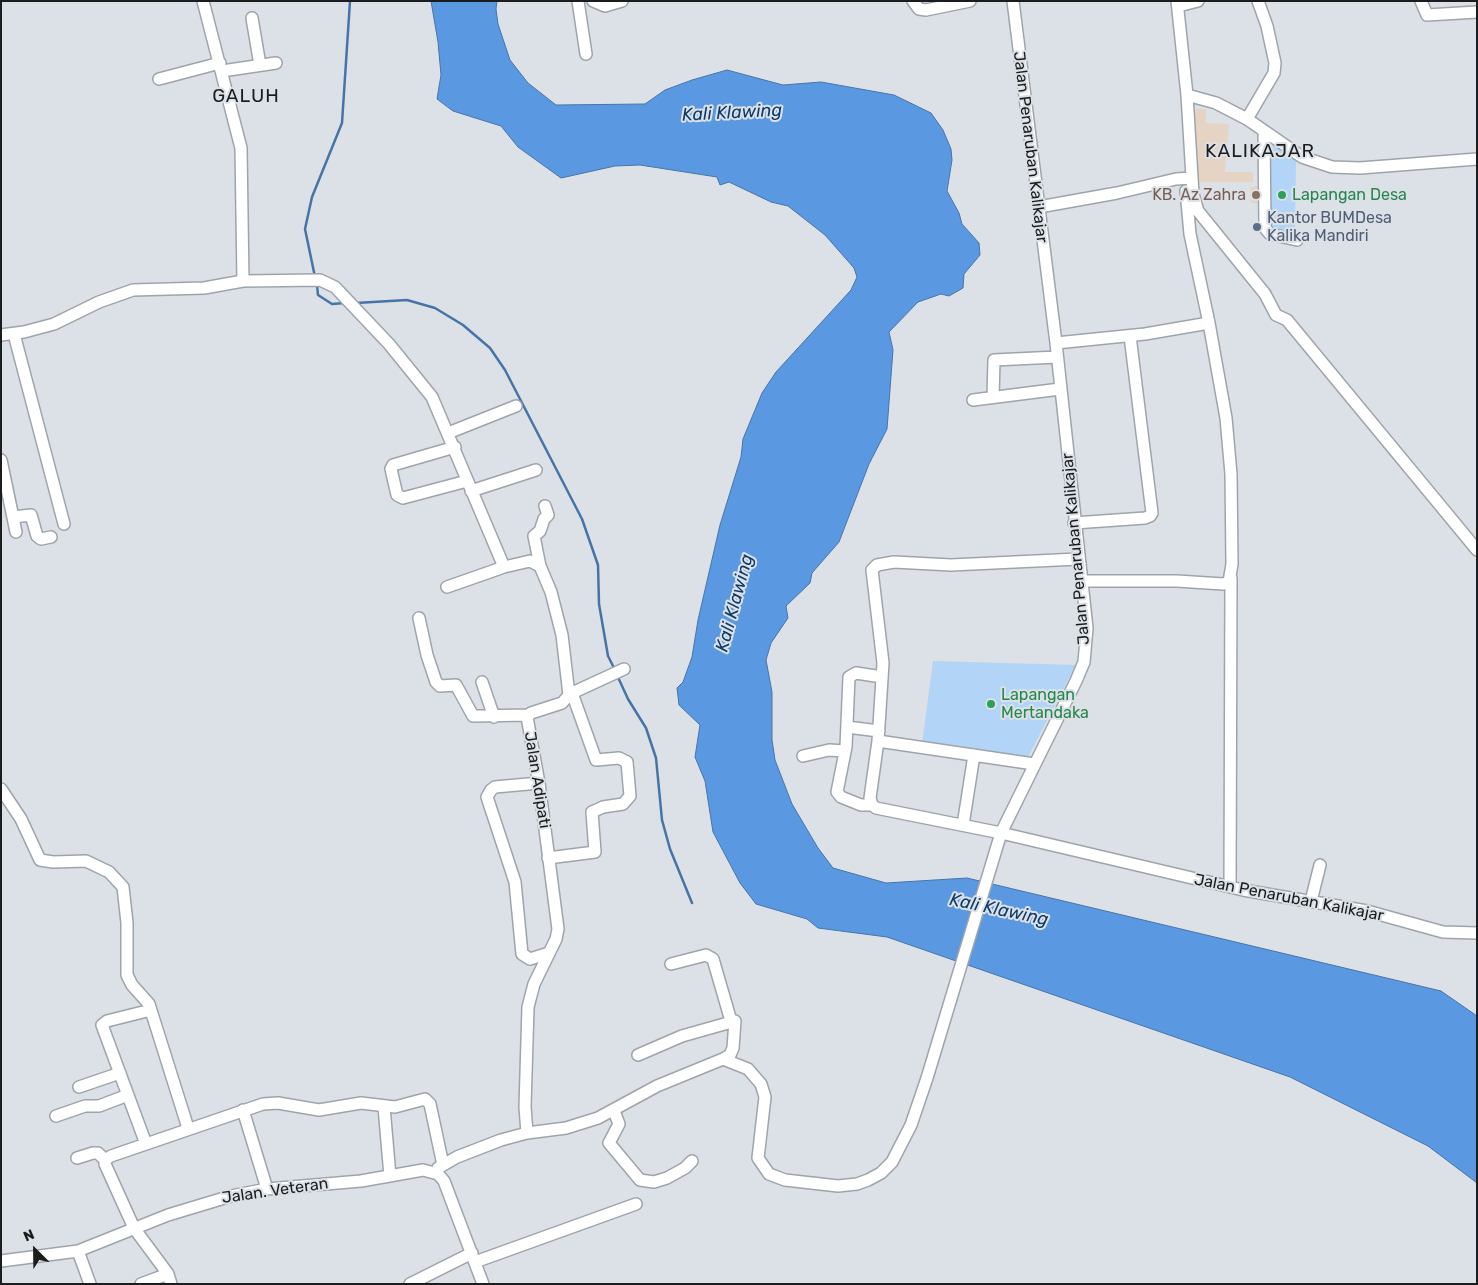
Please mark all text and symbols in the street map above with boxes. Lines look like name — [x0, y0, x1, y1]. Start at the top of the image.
street label: Jalan Penaruban Kalikajar — [1009, 50, 1051, 244]
district label: GALUH — [212, 86, 280, 108]
water label: Kali Klawing — [681, 100, 783, 126]
district label: KALIKAJAR — [1204, 141, 1316, 163]
place label: KB. Az Zahra — [1152, 185, 1246, 205]
place label: Lapangan Desa — [1292, 185, 1407, 205]
marker: KB. Az Zahra — [1250, 189, 1262, 201]
marker: Lapangan Desa — [1276, 189, 1288, 201]
place label: Kantor BUMDesa Kalika Mandiri — [1267, 208, 1392, 246]
marker: Kantor BUMDesa Kalika Mandiri — [1251, 221, 1263, 233]
street label: Jalan Penaruban Kalikajar — [1058, 452, 1094, 646]
water label: Kali Klawing — [712, 552, 758, 654]
place label: Lapangan Mertandaka — [1001, 685, 1089, 723]
marker: Lapangan Mertandaka — [985, 698, 997, 710]
street label: Jalan Adipati — [520, 730, 554, 830]
street label: Jalan Penaruban Kalikajar — [1193, 870, 1385, 926]
water label: Kali Klawing — [948, 889, 1050, 931]
street label: Jalan. Veteran — [220, 1174, 330, 1208]
north arrow — [10, 1225, 60, 1275]
text: N — [21, 1226, 37, 1246]

